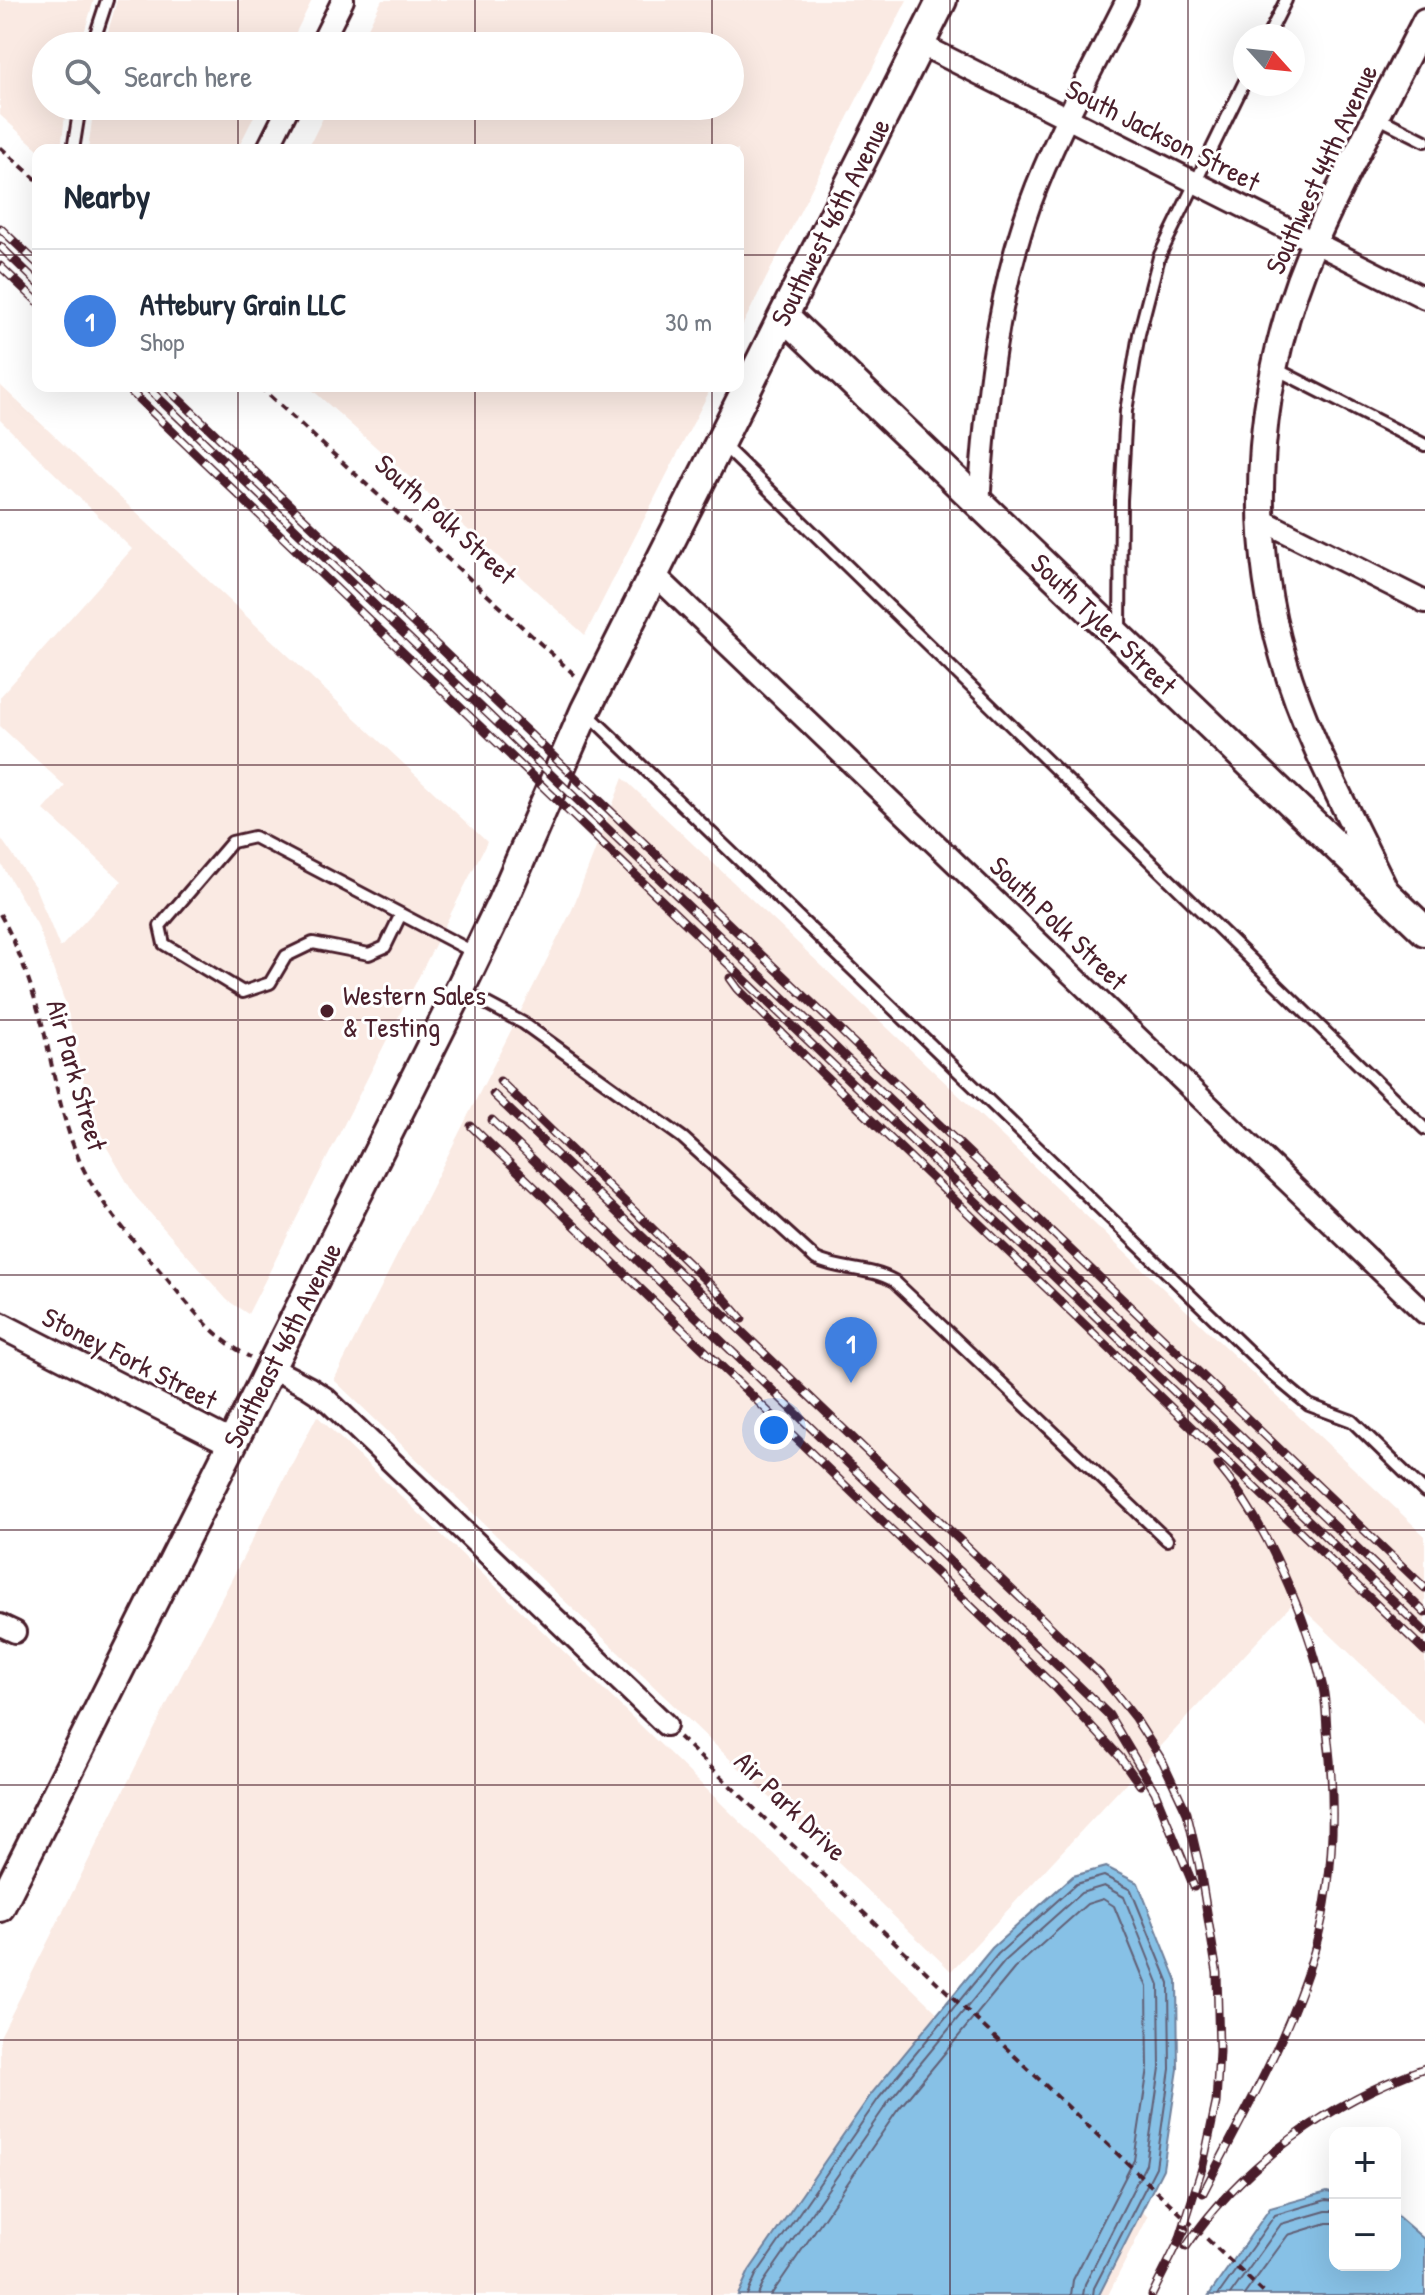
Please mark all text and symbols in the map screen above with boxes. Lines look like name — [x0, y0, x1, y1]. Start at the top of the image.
north arrow — [1233, 24, 1305, 96]
search box — [32, 32, 744, 120]
icon: search — [60, 54, 104, 98]
text: Search here — [124, 56, 252, 96]
street label: Southwest 44th Avenue — [1256, 58, 1386, 280]
street label: South Jackson Street — [1059, 70, 1267, 201]
street label: Southwest 46th Avenue — [761, 112, 899, 332]
text: Nearby — [64, 173, 150, 219]
text: Attebury Grain LLC — [140, 284, 346, 324]
text: 1 — [85, 304, 95, 339]
text: 30 m — [665, 304, 712, 339]
text: Shop — [140, 324, 184, 359]
street label: South Polk Street — [367, 445, 525, 593]
street label: South Tyler Street — [1023, 545, 1185, 704]
street label: South Polk Street — [982, 847, 1137, 999]
place label: Western Sales & Testing — [343, 976, 486, 1046]
street label: Air Park Street — [37, 995, 117, 1155]
marker: Western Sales & Testing — [318, 1002, 336, 1020]
street label: Southeast 46th Avenue — [214, 1236, 350, 1454]
street label: Stoney Fork Street — [36, 1298, 224, 1419]
pin: 1 — [825, 1317, 877, 1383]
your location — [754, 1410, 794, 1450]
street label: Air Park Drive — [726, 1743, 856, 1869]
map controls — [1329, 2127, 1401, 2271]
button: + — [1329, 2127, 1401, 2199]
button: − — [1329, 2199, 1401, 2271]

